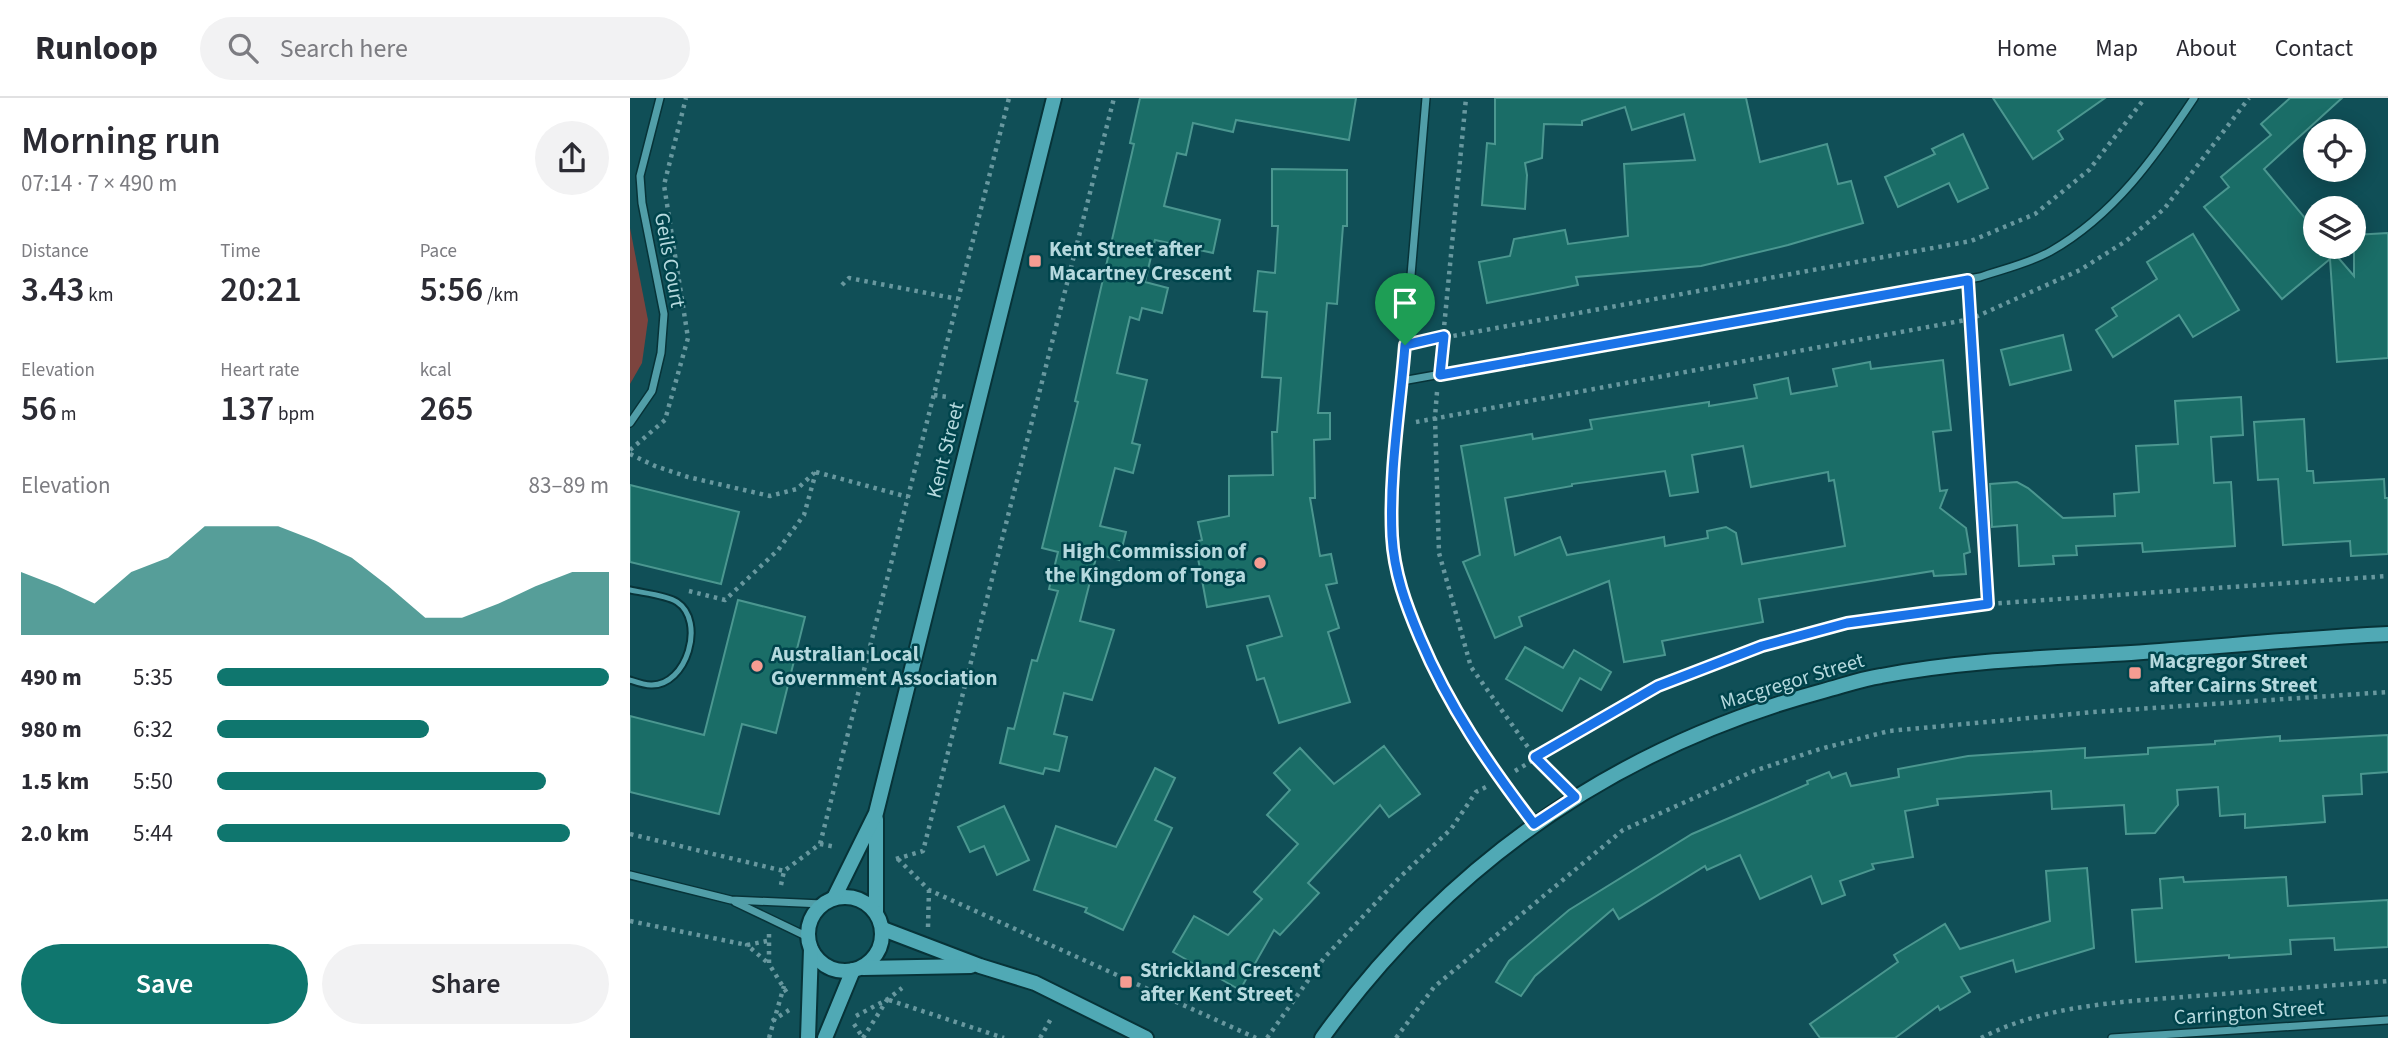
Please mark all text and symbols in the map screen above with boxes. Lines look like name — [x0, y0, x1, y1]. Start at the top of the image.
search box — [200, 17, 690, 80]
text: Runloop — [35, 25, 158, 72]
icon: search — [224, 29, 262, 67]
text: Search here — [280, 30, 408, 67]
text: Home — [1997, 31, 2057, 66]
text: Map — [2095, 31, 2138, 66]
text: About — [2176, 31, 2237, 66]
text: Contact — [2275, 31, 2353, 66]
text: Morning run — [21, 114, 221, 168]
map controls — [2303, 119, 2366, 259]
button: locate — [2303, 119, 2366, 182]
button: share — [535, 121, 609, 195]
text: 07:14 · 7 × 490 m — [21, 167, 177, 200]
button: layers — [2303, 196, 2366, 259]
street label: Geils Court — [647, 210, 693, 310]
place label: Kent Street after Macartney Crescent — [1049, 234, 1232, 288]
text: Distance — [21, 238, 89, 265]
text: Time — [220, 238, 260, 265]
text: Pace — [420, 238, 457, 265]
marker: Kent Street after Macartney Crescent — [1027, 253, 1043, 269]
text: 3.43 — [21, 265, 85, 315]
text: 20:21 — [220, 265, 302, 315]
text: 5:56 — [420, 265, 483, 315]
pin — [1375, 273, 1435, 345]
text: km — [85, 282, 113, 309]
text: /km — [483, 282, 519, 309]
icon: arrive — [1386, 284, 1424, 322]
text: Elevation — [21, 357, 95, 384]
text: Heart rate — [220, 357, 299, 384]
text: kcal — [420, 357, 452, 384]
text: 56 — [21, 384, 57, 434]
text: 137 — [220, 384, 274, 434]
text: 265 — [420, 384, 474, 434]
street label: Kent Street — [919, 399, 971, 501]
text: m — [57, 401, 76, 428]
text: bpm — [274, 401, 315, 428]
text: Elevation — [21, 469, 111, 502]
text: 83–89 m — [529, 469, 609, 502]
place label: High Commission of the Kingdom of Tonga — [1045, 536, 1247, 590]
marker: High Commission of the Kingdom of Tonga — [1252, 555, 1268, 571]
place label: Australian Local Government Association — [770, 639, 997, 693]
street label: Macgregor Street — [1716, 645, 1868, 717]
place label: Macgregor Street after Cairns Street — [2149, 646, 2317, 700]
marker: Australian Local Government Association — [749, 658, 765, 674]
text: 490 m — [21, 661, 82, 694]
text: 5:35 — [133, 661, 173, 694]
marker: Macgregor Street after Cairns Street — [2127, 665, 2143, 681]
text: 980 m — [21, 713, 82, 746]
text: 6:32 — [133, 713, 173, 746]
text: 1.5 km — [21, 765, 89, 798]
text: 5:50 — [133, 765, 173, 798]
text: 2.0 km — [21, 817, 89, 850]
text: 5:44 — [133, 817, 173, 850]
button: Save — [21, 944, 308, 1024]
button: Share — [322, 944, 609, 1024]
place label: Strickland Crescent after Kent Street — [1140, 955, 1321, 1009]
marker: Strickland Crescent after Kent Street — [1118, 974, 1134, 990]
street label: Carrington Street — [2173, 992, 2325, 1032]

